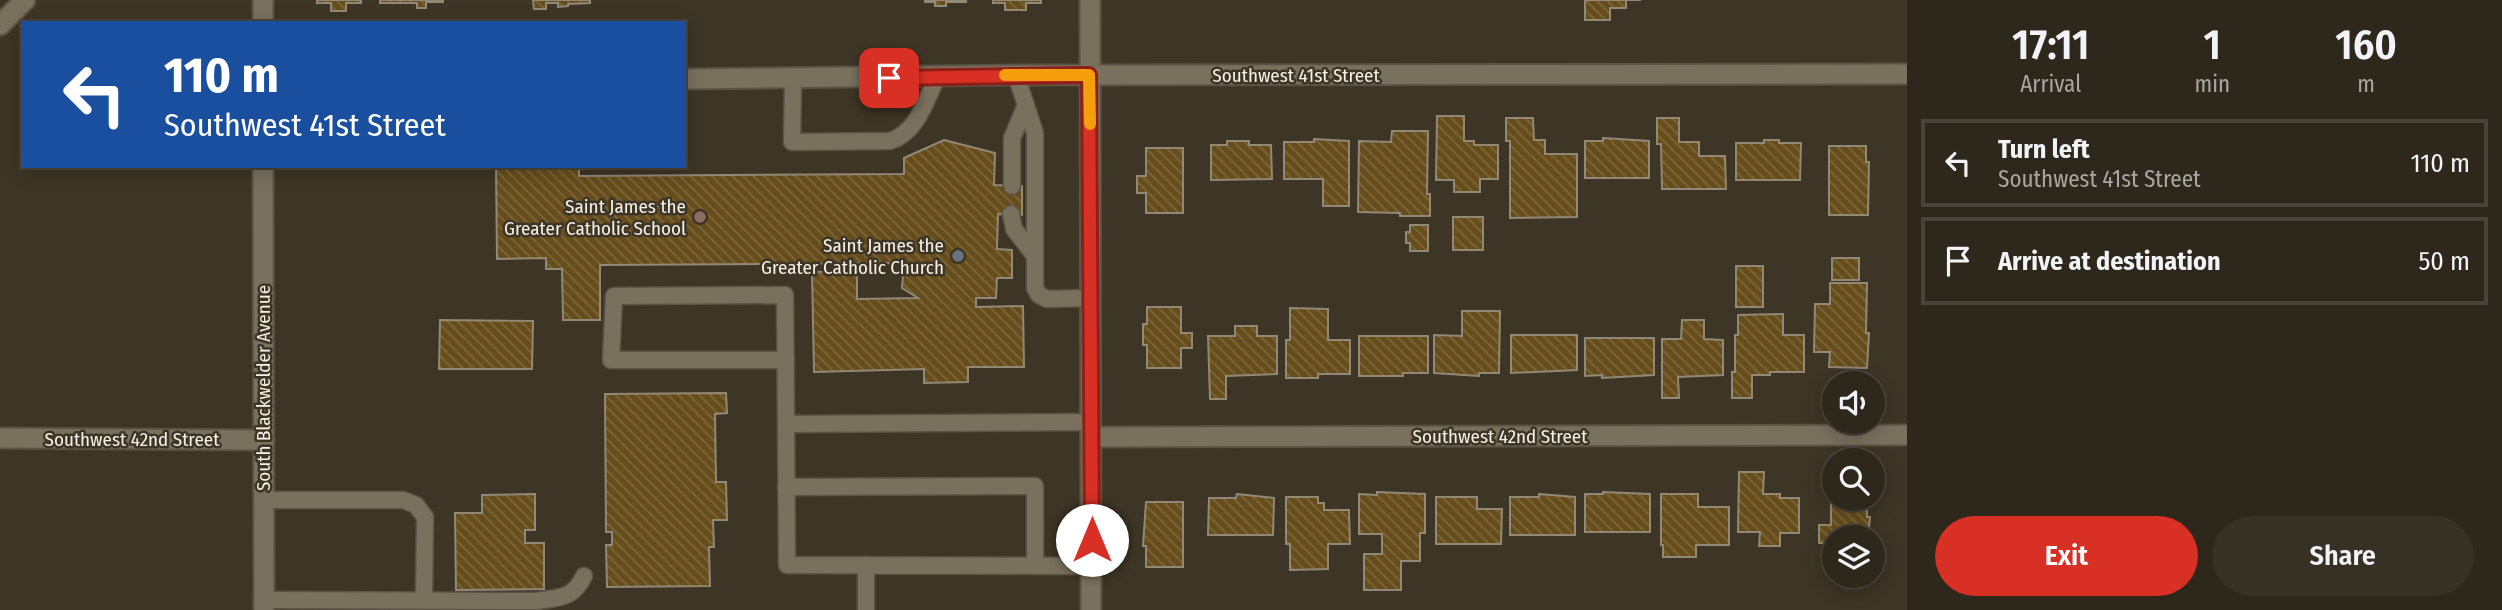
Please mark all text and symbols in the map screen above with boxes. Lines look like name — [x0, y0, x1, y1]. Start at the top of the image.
text: 17:11 — [2012, 20, 2089, 70]
text: 1 — [2204, 20, 2221, 70]
text: 160 — [2335, 20, 2397, 70]
text: 110 m — [164, 46, 279, 105]
pin — [859, 48, 919, 108]
icon: left — [49, 49, 140, 140]
icon: arrive — [870, 59, 908, 97]
street label: Southwest 41st Street — [1212, 64, 1380, 87]
text: Arrival — [2020, 70, 2081, 98]
text: min — [2195, 70, 2230, 98]
text: m — [2357, 70, 2375, 98]
text: Southwest 41st Street — [164, 106, 446, 144]
text: Turn left — [1998, 134, 2090, 165]
icon: left — [1939, 144, 1977, 182]
text: 110 m — [2410, 148, 2470, 179]
text: Southwest 41st Street — [1998, 165, 2201, 193]
place label: Saint James the Greater Catholic School — [504, 195, 686, 240]
marker: Saint James the Greater Catholic School — [692, 209, 708, 225]
place label: Saint James the Greater Catholic Church — [761, 234, 944, 279]
icon: arrive — [1939, 242, 1977, 280]
text: Arrive at destination — [1998, 246, 2221, 277]
text: 50 m — [2418, 246, 2470, 277]
marker: Saint James the Greater Catholic Church — [950, 248, 966, 264]
street label: South Blackwelder Avenue — [252, 285, 275, 491]
map controls — [1822, 371, 1885, 588]
button: sound — [1822, 371, 1885, 434]
street label: Southwest 42nd Street — [1413, 425, 1588, 448]
street label: Southwest 42nd Street — [45, 428, 220, 451]
button: search — [1822, 448, 1885, 511]
position arrow — [1055, 503, 1129, 577]
button: Exit — [1935, 516, 2198, 596]
button: Share — [2212, 516, 2474, 596]
button: layers — [1822, 525, 1885, 588]

